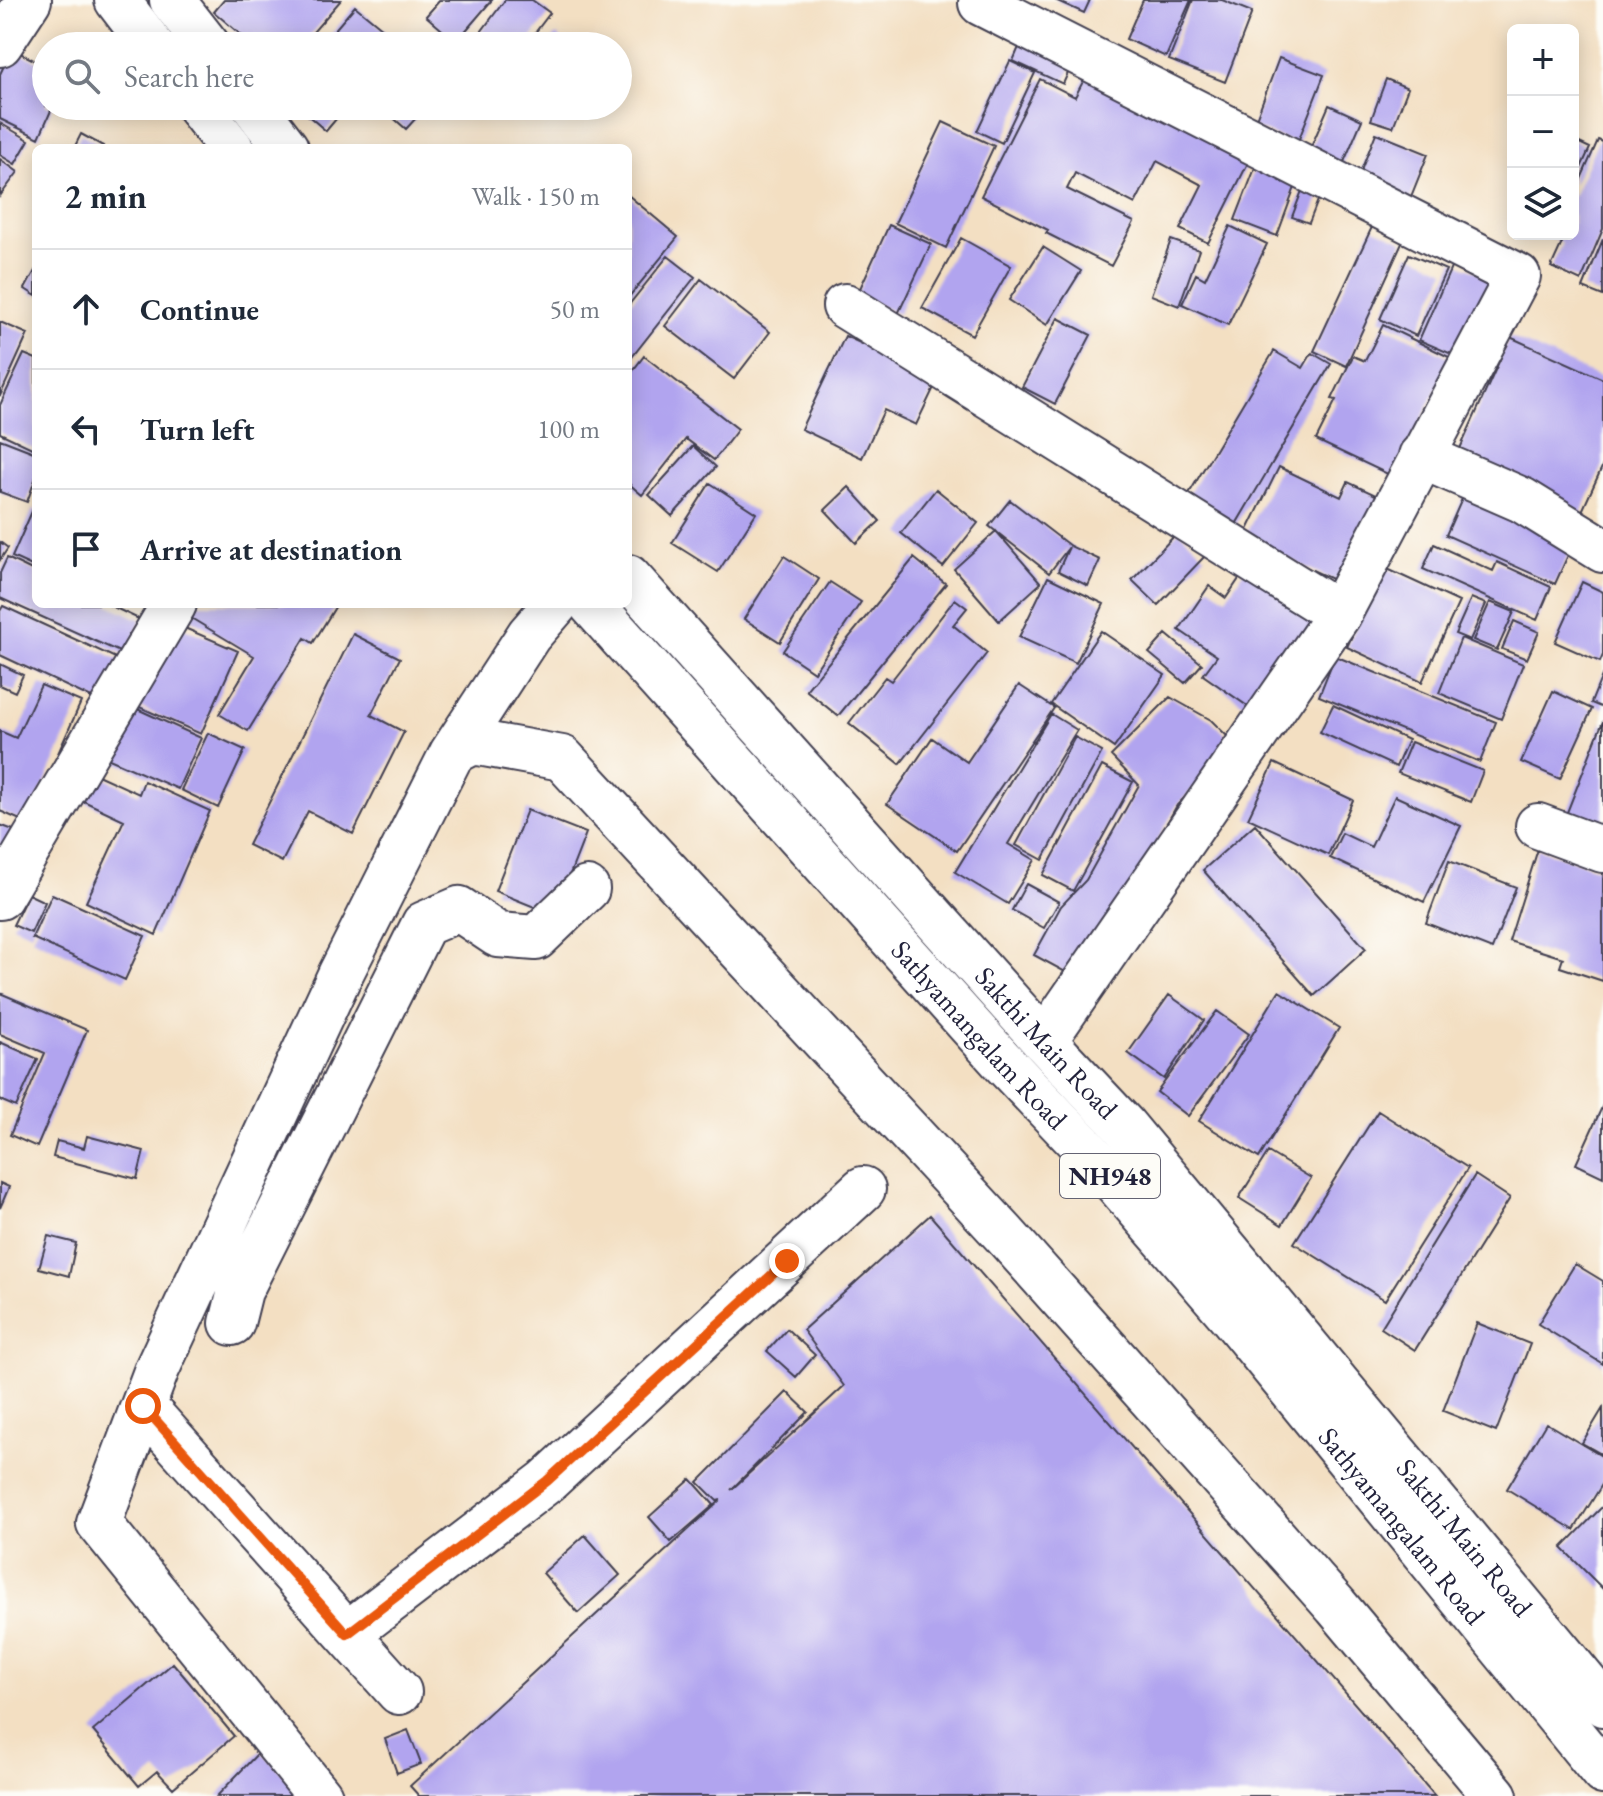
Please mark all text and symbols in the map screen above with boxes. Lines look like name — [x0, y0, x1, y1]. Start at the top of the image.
map controls — [1507, 24, 1579, 240]
button: + — [1507, 24, 1579, 96]
search box — [32, 32, 632, 120]
icon: search — [60, 54, 104, 98]
text: Search here — [124, 57, 254, 96]
button: − — [1507, 96, 1579, 168]
button: layers — [1507, 168, 1579, 240]
text: 2 min — [64, 174, 147, 218]
text: Walk · 150 m — [472, 179, 600, 213]
icon: ahead — [64, 287, 108, 331]
text: Continue — [140, 290, 259, 329]
text: 50 m — [550, 292, 600, 326]
icon: left — [64, 407, 108, 451]
text: Turn left — [140, 410, 254, 449]
text: 100 m — [537, 412, 600, 446]
icon: arrive — [64, 527, 108, 571]
text: Arrive at destination — [140, 530, 402, 569]
street label: Sathyamangalam Road — [884, 932, 1076, 1138]
street label: Sakthi Main Road — [967, 959, 1126, 1127]
road number: NH948 — [1060, 1154, 1160, 1198]
route end — [769, 1243, 805, 1279]
route start — [125, 1388, 161, 1424]
street label: Sathyamangalam Road — [1311, 1420, 1494, 1632]
street label: Sakthi Main Road — [1389, 1451, 1541, 1624]

